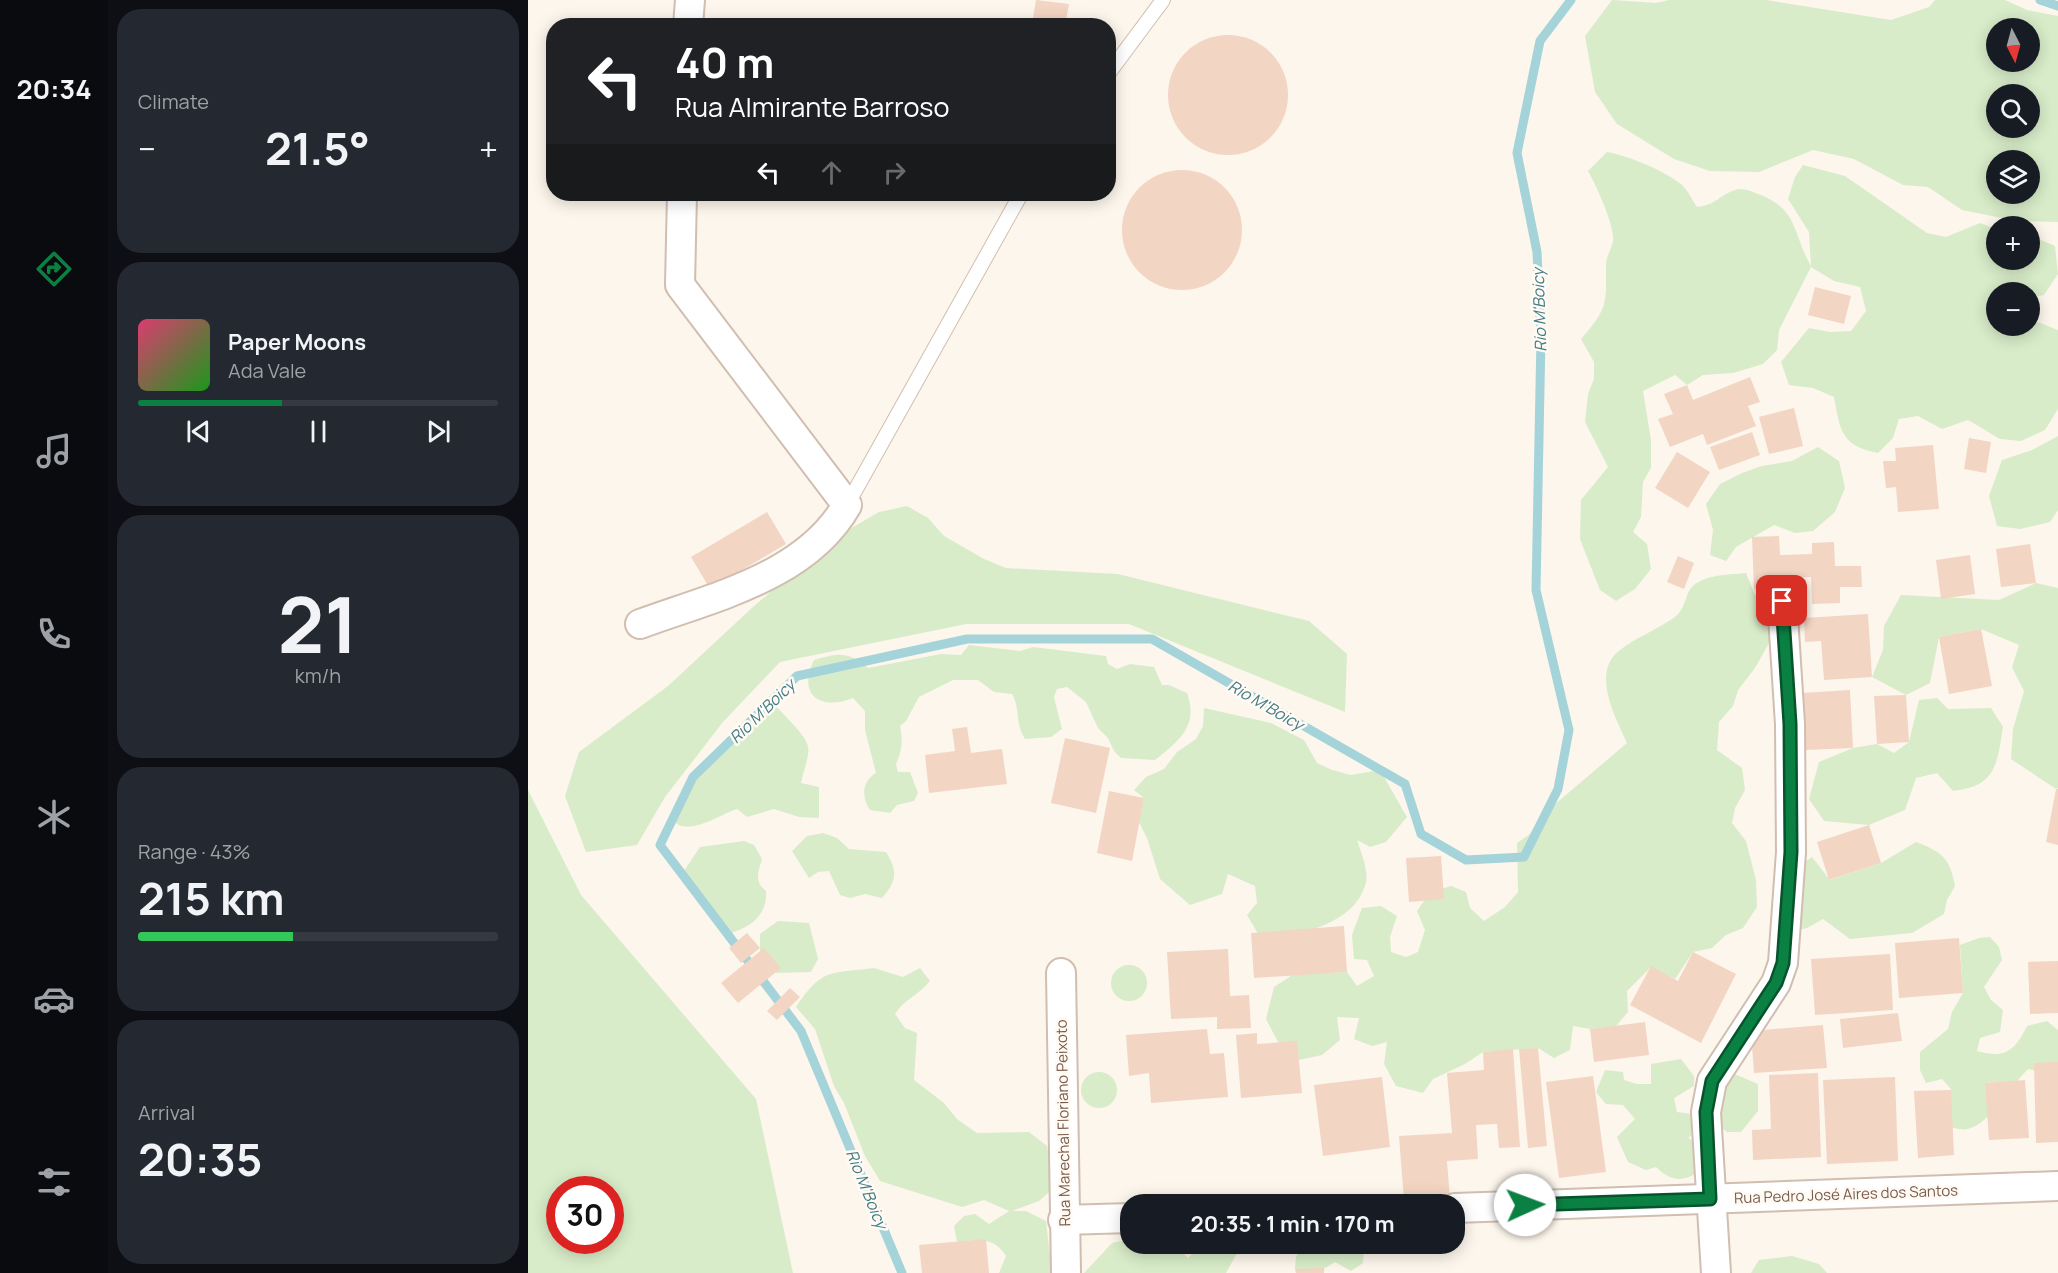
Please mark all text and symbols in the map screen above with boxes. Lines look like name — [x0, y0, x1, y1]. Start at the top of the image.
north arrow — [1986, 18, 2040, 72]
map controls — [1986, 18, 2040, 336]
text: 40 m — [675, 33, 774, 91]
icon: left — [576, 42, 654, 120]
text: 20:34 — [16, 70, 92, 107]
button: search — [1986, 84, 2040, 138]
text: Climate — [138, 88, 209, 115]
text: Rua Almirante Barroso — [675, 88, 949, 125]
text: 21.5° — [265, 117, 370, 179]
text: − — [138, 126, 156, 171]
text: + — [479, 126, 498, 171]
button: layers — [1986, 150, 2040, 204]
icon: left — [752, 156, 785, 189]
icon: ahead — [815, 156, 848, 189]
icon: right — [878, 156, 911, 189]
button: + — [1986, 216, 2040, 270]
icon: directions — [33, 248, 75, 290]
water label: Rio M'Boicy — [1526, 265, 1551, 352]
button: − — [1986, 282, 2040, 336]
text: Paper Moons — [228, 327, 366, 357]
text: Ada Vale — [228, 357, 306, 384]
icon: previous — [182, 415, 215, 448]
icon: pause — [302, 415, 335, 448]
icon: next — [422, 415, 455, 448]
icon: music — [33, 430, 75, 472]
text: 21 — [278, 570, 358, 676]
pin — [1756, 575, 1807, 626]
icon: arrive — [1765, 584, 1798, 617]
icon: phone — [33, 613, 75, 655]
text: km/h — [295, 662, 341, 689]
water label: Rio M'Boicy — [724, 672, 801, 748]
water label: Rio M'Boicy — [1224, 675, 1310, 737]
icon: climate — [33, 796, 75, 838]
text: Range · 43% — [138, 838, 251, 865]
text: 215 km — [138, 867, 285, 929]
icon: car — [33, 978, 75, 1020]
street label: Rua Marechal Floriano Peixoto — [1051, 1019, 1075, 1227]
text: Arrival — [138, 1099, 195, 1126]
text: 20:35 — [138, 1128, 262, 1190]
water label: Rio M'Boicy — [841, 1146, 894, 1234]
icon: filters — [33, 1161, 75, 1203]
position arrow — [1493, 1173, 1557, 1237]
speed limit sign: 30 — [546, 1176, 624, 1254]
street label: Rua Pedro José Aires dos Santos — [1734, 1180, 1959, 1208]
text: 20:35 · 1 min · 170 m — [1191, 1209, 1394, 1239]

